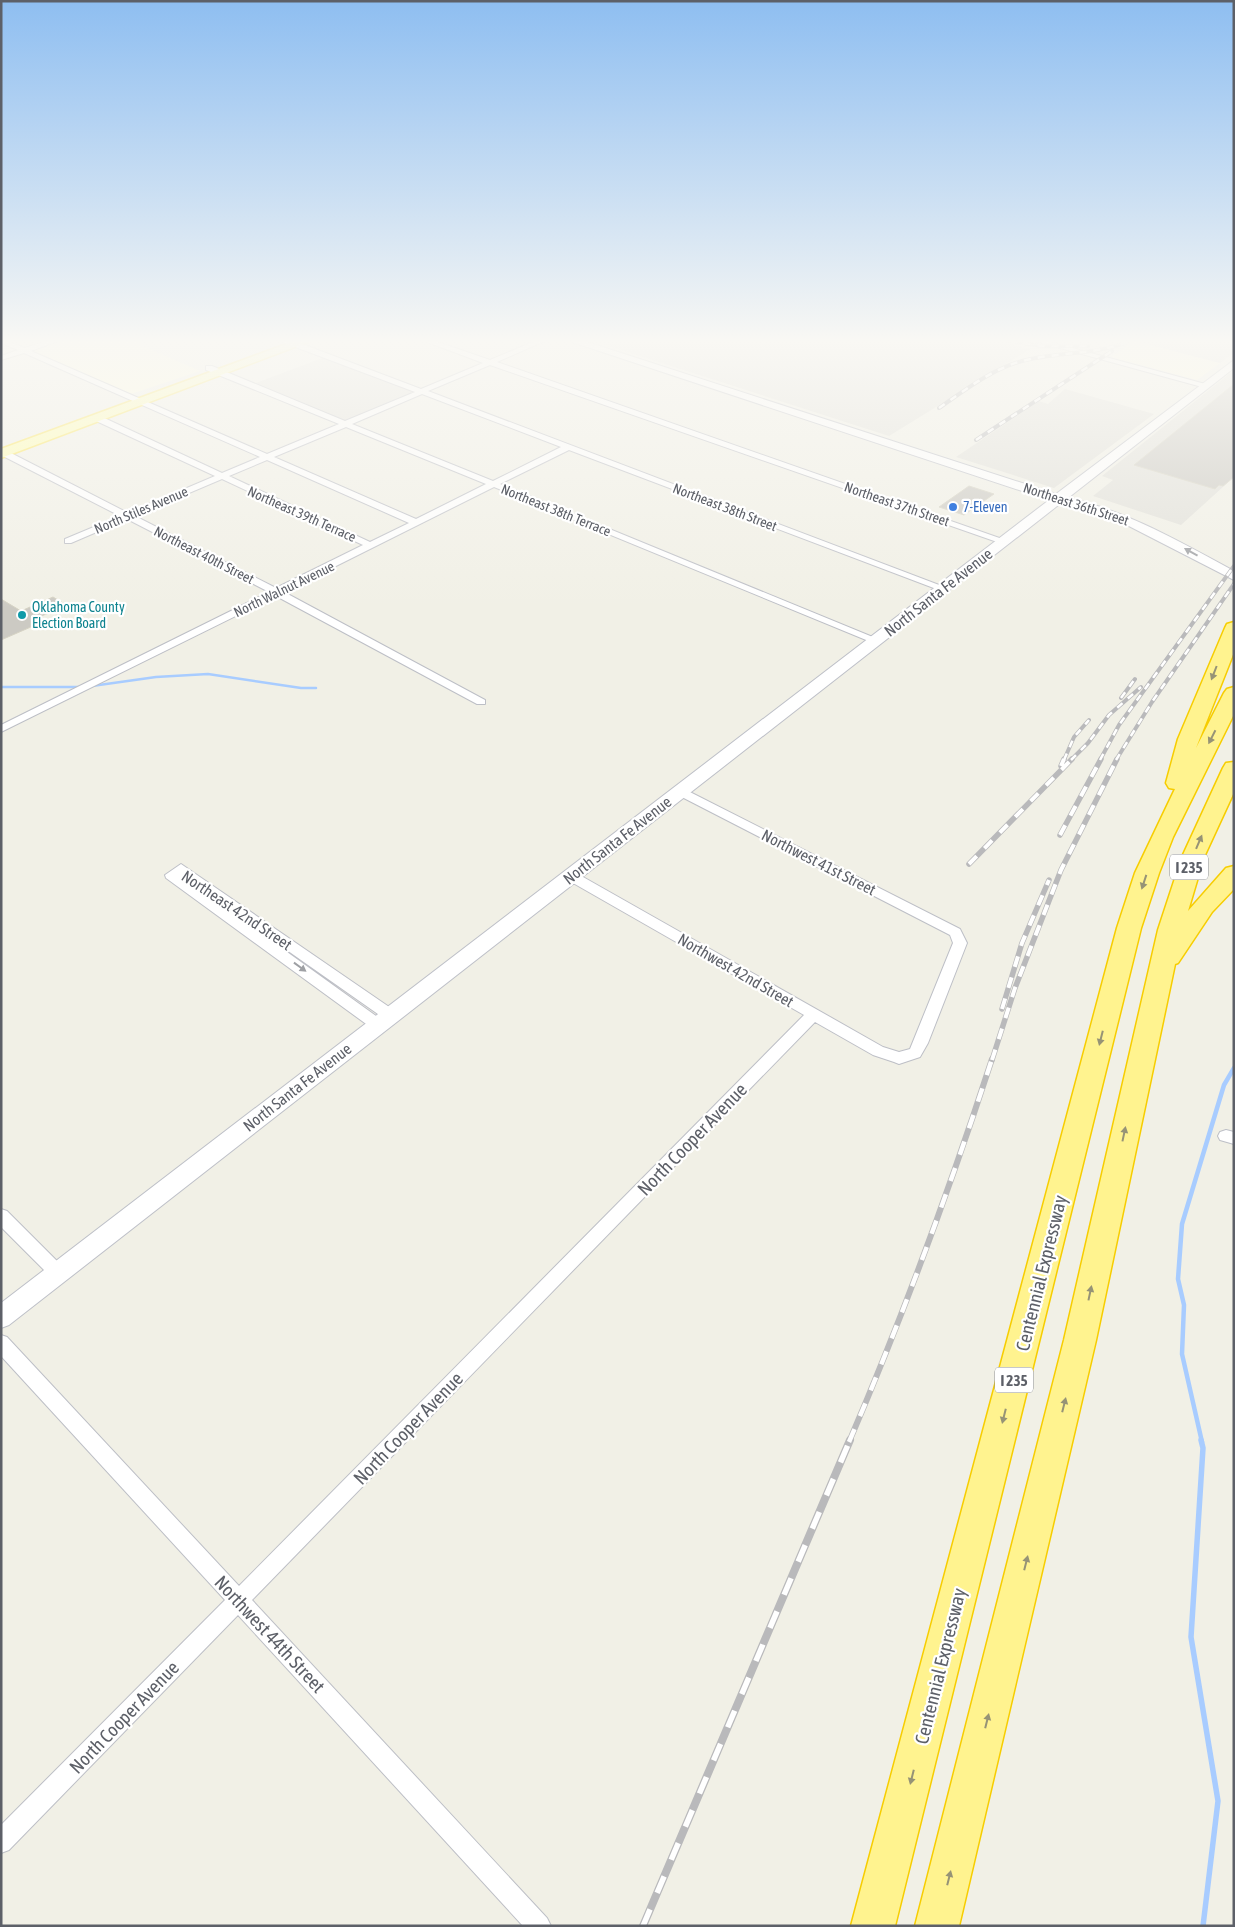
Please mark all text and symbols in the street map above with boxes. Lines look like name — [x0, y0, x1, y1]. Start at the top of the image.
street label: Northeast 37th Street — [842, 479, 952, 529]
street label: Northeast 36th Street — [1021, 479, 1131, 529]
street label: Northeast 38th Street — [671, 480, 779, 534]
street label: Northeast 38th Terrace — [499, 481, 613, 539]
street label: North Stiles Avenue — [92, 483, 190, 537]
street label: Northeast 39th Terrace — [245, 483, 359, 545]
place label: 7-Eleven — [963, 499, 1008, 515]
marker: 7-Eleven — [947, 501, 959, 513]
street label: Northeast 40th Street — [151, 523, 257, 587]
street label: North Santa Fe Avenue — [880, 544, 996, 640]
one-way arrow — [1184, 548, 1198, 557]
street label: North Walnut Avenue — [231, 558, 337, 620]
place label: Oklahoma County Election Board — [32, 599, 125, 631]
marker: Oklahoma County Election Board — [16, 609, 28, 621]
one-way arrow — [1210, 666, 1218, 681]
one-way arrow — [1208, 730, 1216, 744]
street label: North Santa Fe Avenue — [559, 792, 675, 888]
street label: Northwest 41st Street — [759, 825, 879, 899]
one-way arrow — [1196, 835, 1204, 849]
road number: I 235 — [1170, 854, 1208, 880]
street label: Northeast 42nd Street — [179, 867, 296, 954]
one-way arrow — [1140, 874, 1147, 889]
street label: Northwest 42nd Street — [675, 930, 797, 1011]
one-way arrow — [293, 962, 307, 972]
one-way arrow — [1097, 1031, 1105, 1046]
street label: North Santa Fe Avenue — [239, 1039, 355, 1135]
street label: North Cooper Avenue — [633, 1078, 751, 1200]
one-way arrow — [1121, 1125, 1129, 1141]
street label: Centennial Expressway — [1011, 1193, 1071, 1353]
one-way arrow — [1086, 1285, 1094, 1300]
street label: North Cooper Avenue — [349, 1367, 467, 1489]
road number: I 235 — [995, 1368, 1033, 1392]
one-way arrow — [1060, 1397, 1068, 1412]
one-way arrow — [1000, 1409, 1008, 1424]
one-way arrow — [1022, 1555, 1030, 1570]
street label: Northwest 44th Street — [210, 1571, 330, 1697]
street label: Centennial Expressway — [910, 1586, 970, 1746]
street label: North Cooper Avenue — [65, 1656, 183, 1778]
one-way arrow — [983, 1713, 991, 1728]
one-way arrow — [907, 1769, 915, 1784]
one-way arrow — [945, 1871, 953, 1886]

